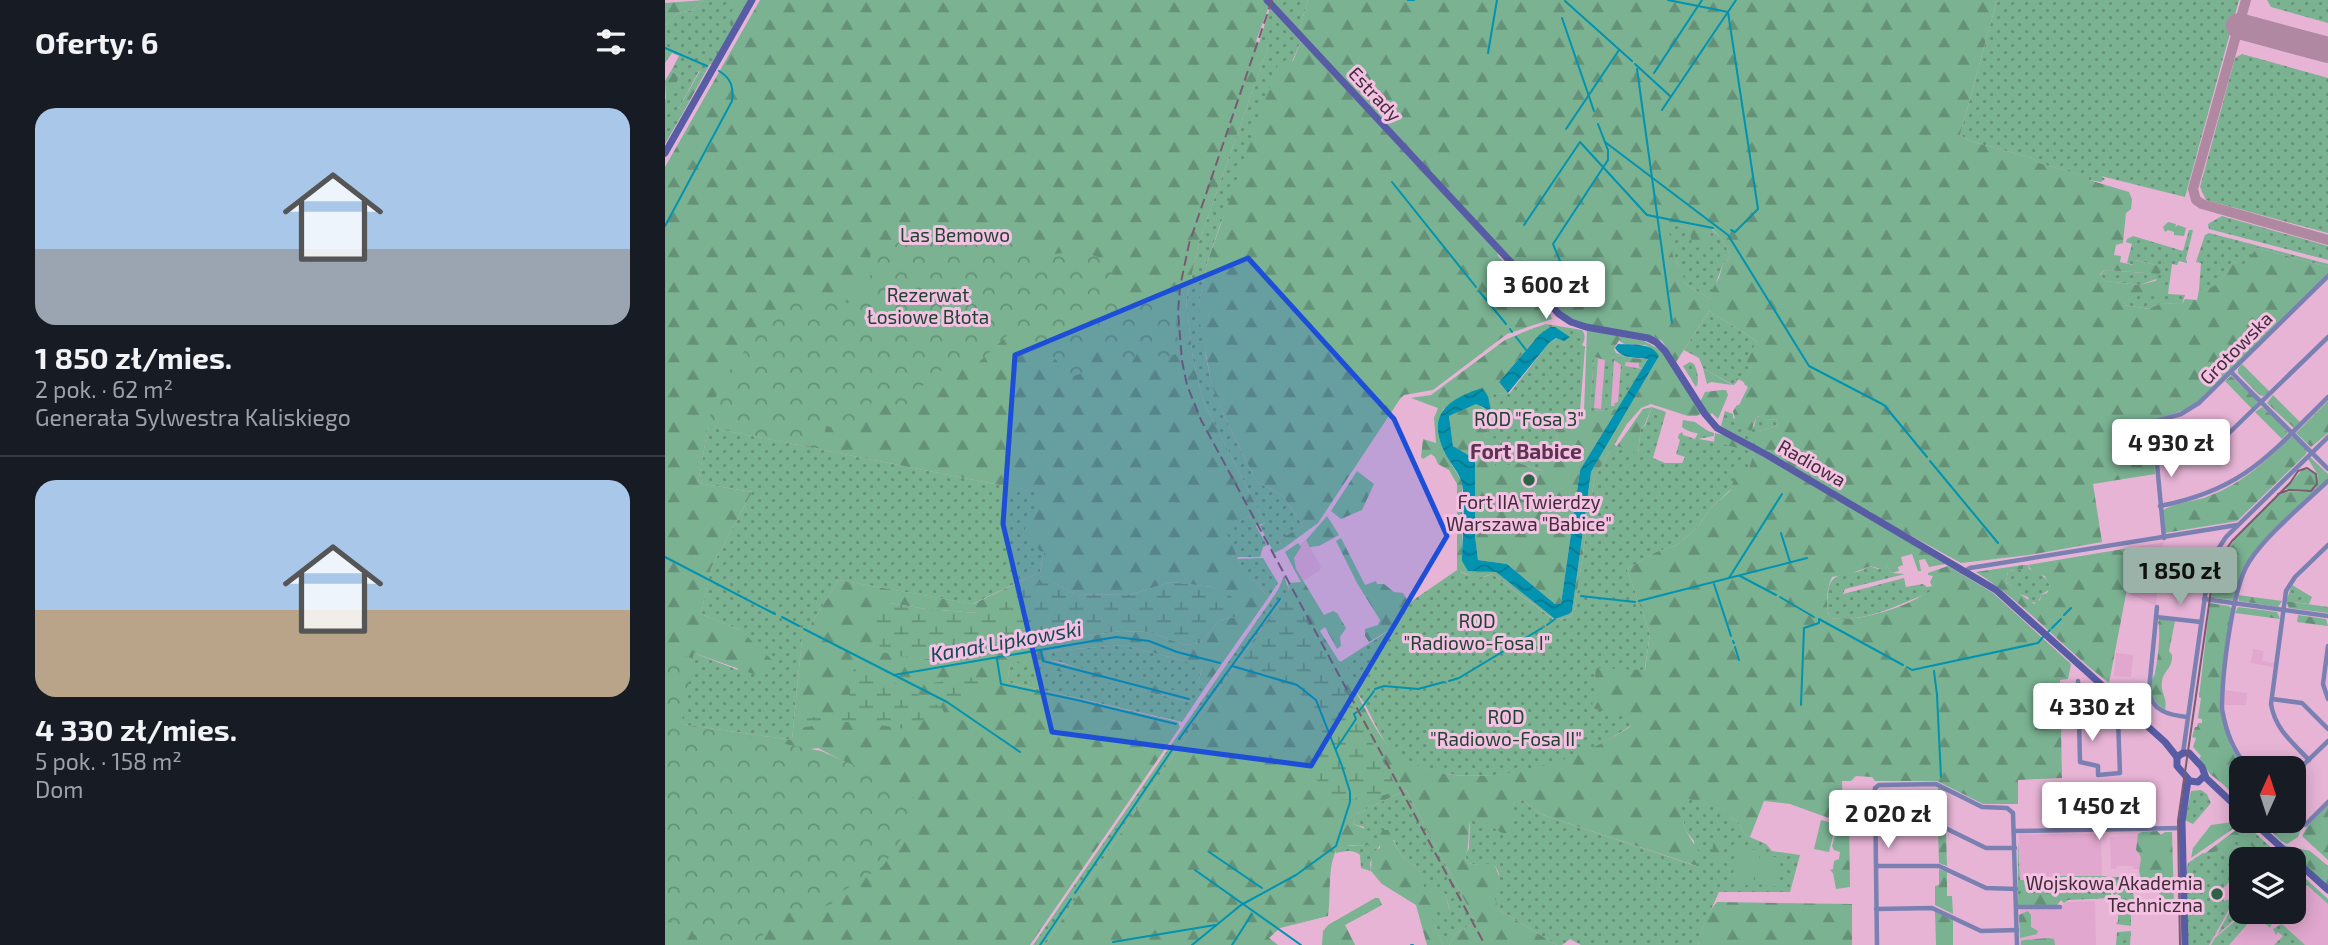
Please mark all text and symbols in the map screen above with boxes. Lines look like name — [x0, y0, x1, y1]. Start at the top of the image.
icon: filters — [592, 23, 630, 61]
text: Oferty: 6 — [35, 24, 158, 60]
street label: Estrady — [1344, 61, 1406, 126]
icon: home — [270, 154, 396, 280]
park label: Las Bemowo — [900, 223, 1010, 246]
pin: 3 600 zł — [1474, 262, 1618, 321]
text: 3 600 zł — [1503, 270, 1589, 298]
park label: Rezerwat Łosiowe Błota — [867, 283, 989, 328]
street label: Grotowska — [2194, 306, 2277, 389]
text: 1 850 zł/mies. — [35, 339, 232, 375]
text: 2 pok. · 62 m² — [35, 375, 173, 403]
text: Generała Sylwestra Kaliskiego — [35, 403, 351, 431]
park label: ROD "Fosa 3" — [1474, 407, 1584, 430]
pin: 4 930 zł — [2099, 420, 2243, 479]
text: 4 930 zł — [2128, 428, 2214, 456]
street label: Radiowa — [1774, 434, 1850, 491]
district label: Fort Babice — [1470, 438, 1582, 463]
marker: Fort IIA Twierdzy Warszawa "Babice" — [1521, 472, 1537, 488]
place label: Fort IIA Twierdzy Warszawa "Babice" — [1446, 490, 1612, 535]
icon: home — [270, 526, 396, 652]
pin: 1 850 zł — [2108, 548, 2252, 607]
text: 1 850 zł — [2139, 556, 2221, 584]
park label: ROD "Radiowo-Fosa I" — [1404, 609, 1550, 654]
water label: Kanał Lipkowski — [928, 615, 1083, 666]
pin: 4 330 zł — [2020, 684, 2164, 743]
text: 4 330 zł — [2049, 692, 2135, 720]
park label: ROD "Radiowo-Fosa II" — [1430, 705, 1582, 750]
text: 4 330 zł/mies. — [35, 711, 237, 747]
text: 5 pok. · 158 m² — [35, 747, 182, 775]
north arrow — [2229, 756, 2307, 833]
map controls — [2229, 756, 2306, 924]
text: Dom — [35, 775, 83, 803]
pin: 1 450 zł — [2027, 782, 2171, 842]
pin: 2 020 zł — [1816, 790, 1960, 850]
text: 1 450 zł — [2058, 791, 2140, 819]
text: 2 020 zł — [1845, 799, 1931, 827]
button: layers — [2229, 847, 2306, 924]
place label: Wojskowa Akademia Techniczna — [2025, 871, 2203, 916]
marker: Wojskowa Akademia Techniczna — [2209, 886, 2225, 902]

